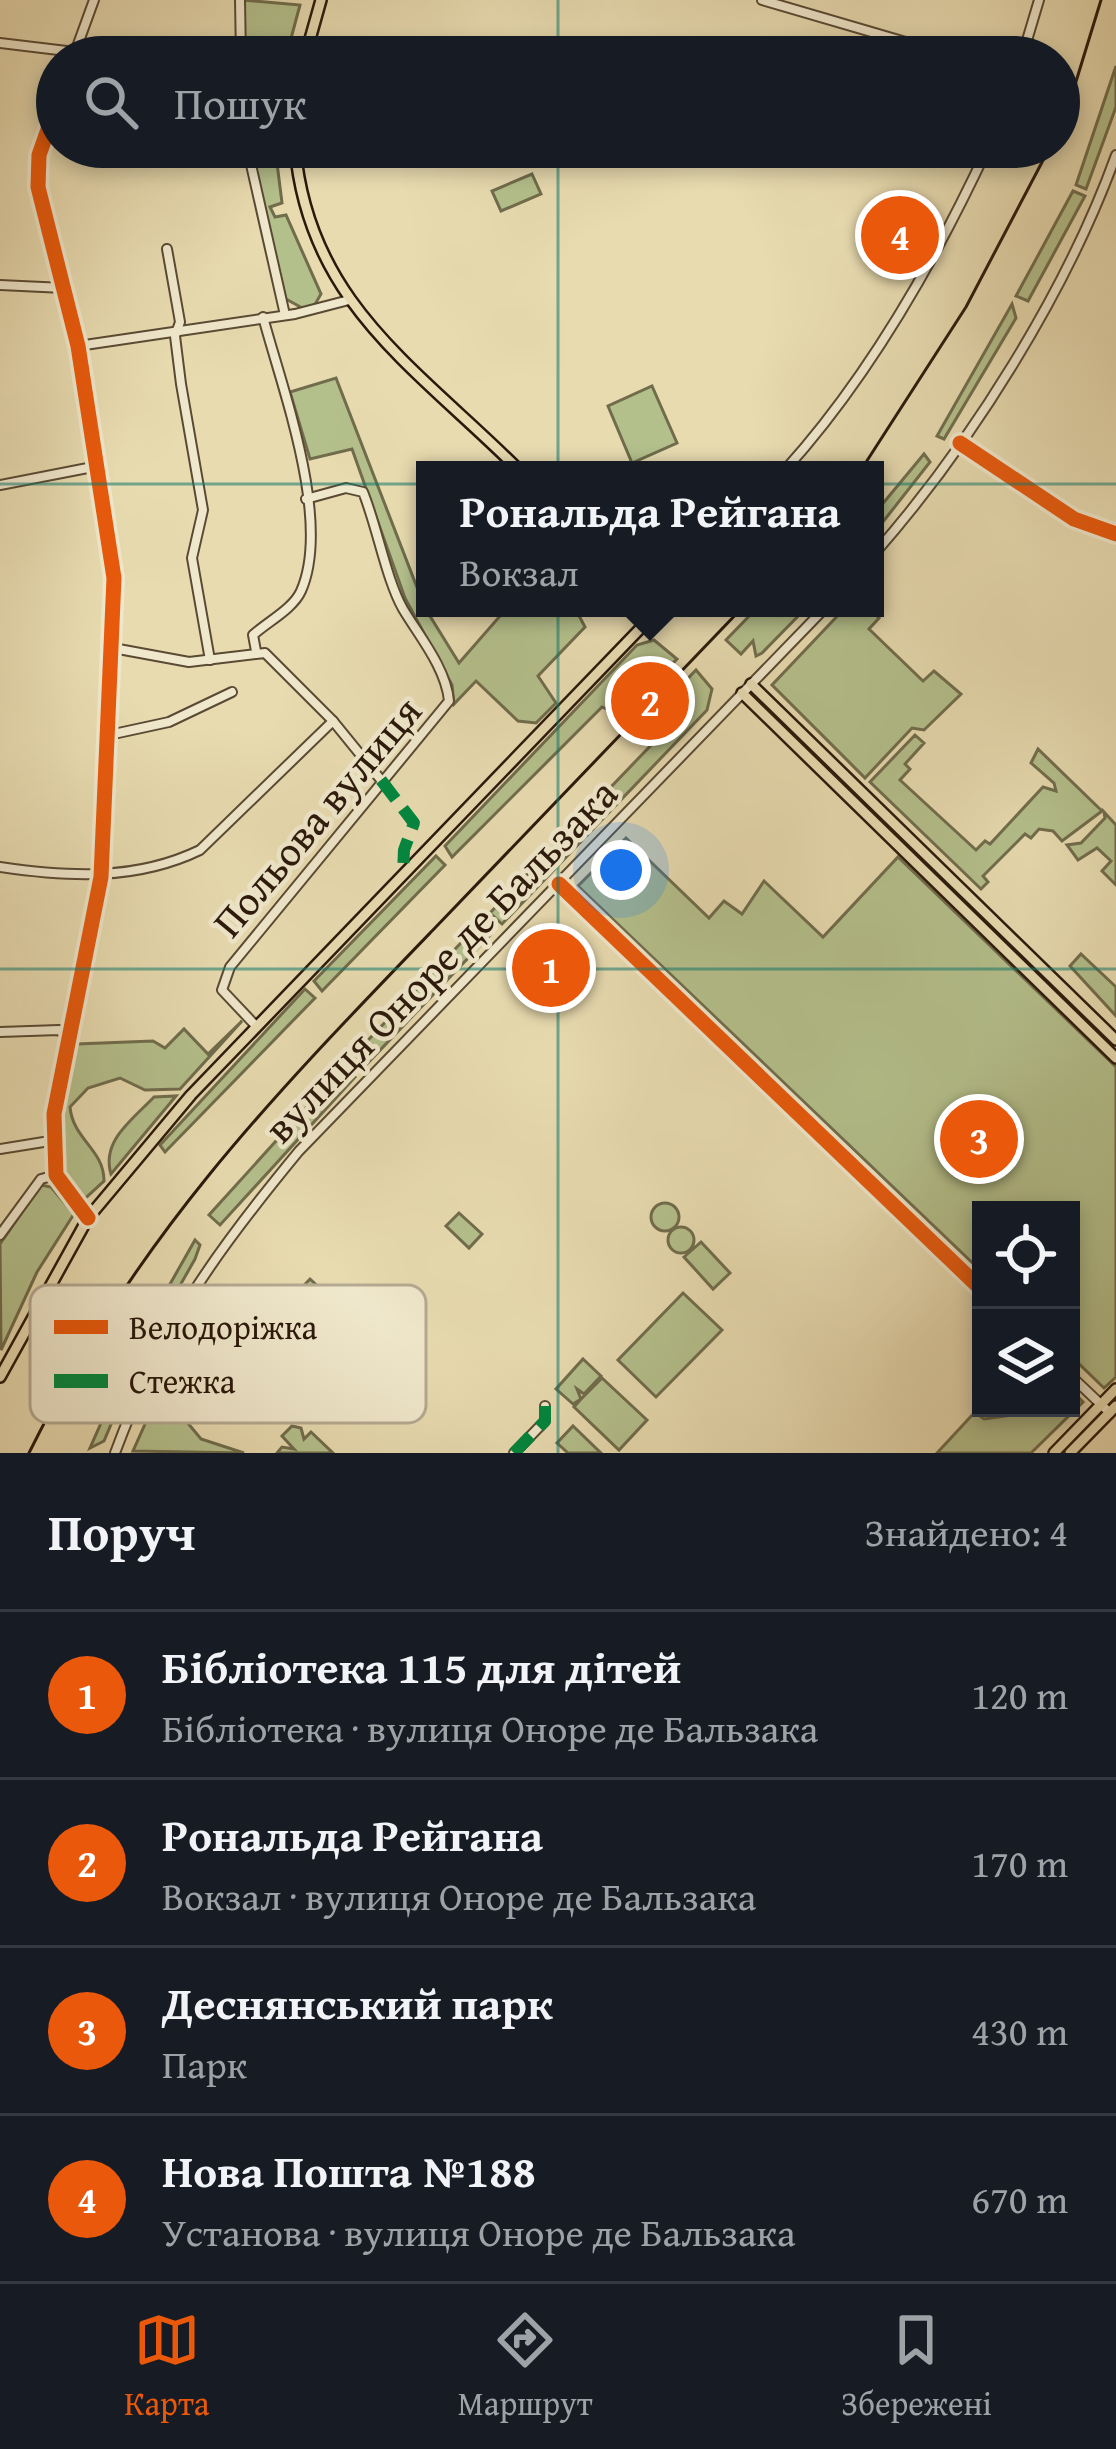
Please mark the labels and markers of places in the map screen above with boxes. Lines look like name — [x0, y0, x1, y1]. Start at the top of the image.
pin: 4 — [861, 190, 939, 280]
pin: 2 — [611, 656, 689, 746]
pin: 1 — [512, 923, 590, 1013]
pin: 3 — [940, 1094, 1018, 1184]

